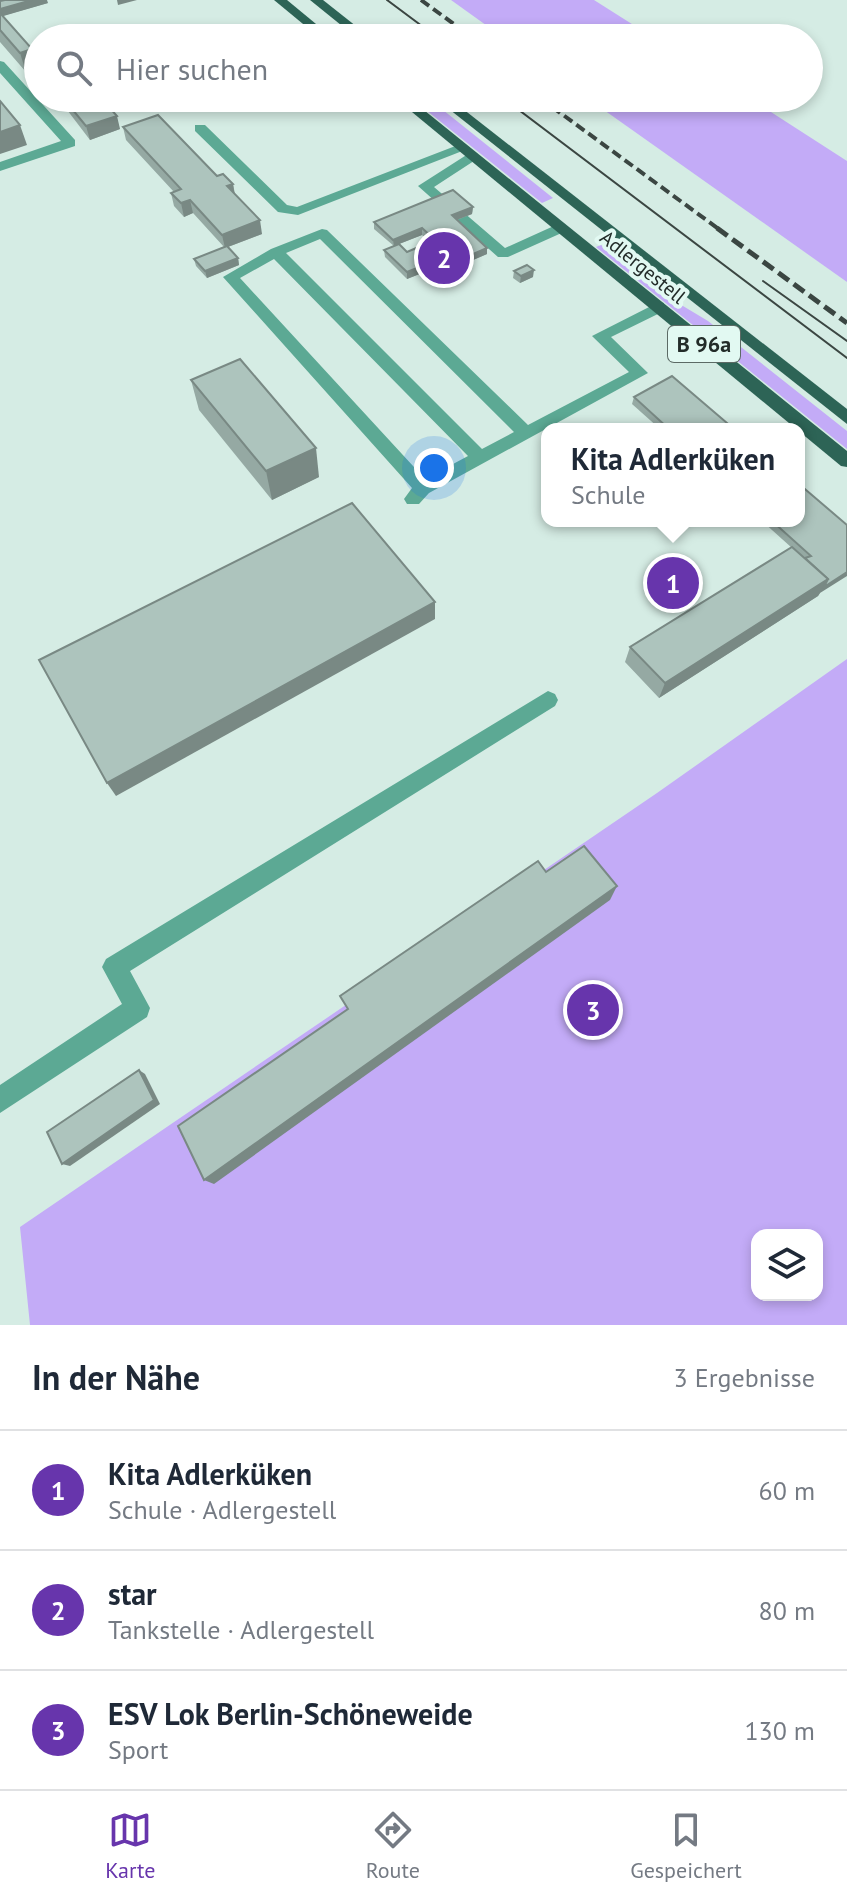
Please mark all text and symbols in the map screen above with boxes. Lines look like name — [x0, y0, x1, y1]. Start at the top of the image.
search box — [24, 24, 823, 112]
icon: search — [52, 46, 96, 90]
text: Hier suchen — [116, 49, 268, 88]
street label: Adlergestell — [595, 224, 691, 310]
pin: 2 — [418, 228, 470, 288]
road number: B 96a — [668, 326, 740, 362]
popup — [541, 423, 805, 527]
text: Kita Adlerküken — [571, 439, 775, 478]
your location — [414, 448, 454, 488]
text: Schule — [571, 478, 646, 511]
pin: 1 — [647, 553, 699, 613]
pin: 3 — [567, 980, 619, 1040]
map controls — [751, 1229, 823, 1301]
button: layers — [751, 1229, 823, 1301]
text: In der Nähe — [32, 1355, 200, 1399]
text: 3 Ergebnisse — [674, 1361, 815, 1394]
text: Kita Adlerküken — [108, 1454, 312, 1493]
text: 1 — [51, 1474, 65, 1507]
text: 60 m — [759, 1474, 815, 1507]
text: Schule · Adlergestell — [108, 1493, 336, 1526]
text: star — [108, 1574, 157, 1613]
text: 2 — [51, 1594, 65, 1627]
text: 80 m — [759, 1594, 815, 1627]
text: Tankstelle · Adlergestell — [108, 1613, 374, 1646]
text: ESV Lok Berlin-Schöneweide — [108, 1694, 473, 1733]
text: 3 — [51, 1714, 65, 1747]
text: 130 m — [744, 1714, 815, 1747]
text: Sport — [108, 1733, 168, 1766]
tab: Karte — [105, 1808, 155, 1884]
tab: Route — [366, 1808, 420, 1884]
tab: Gespeichert — [630, 1808, 742, 1884]

